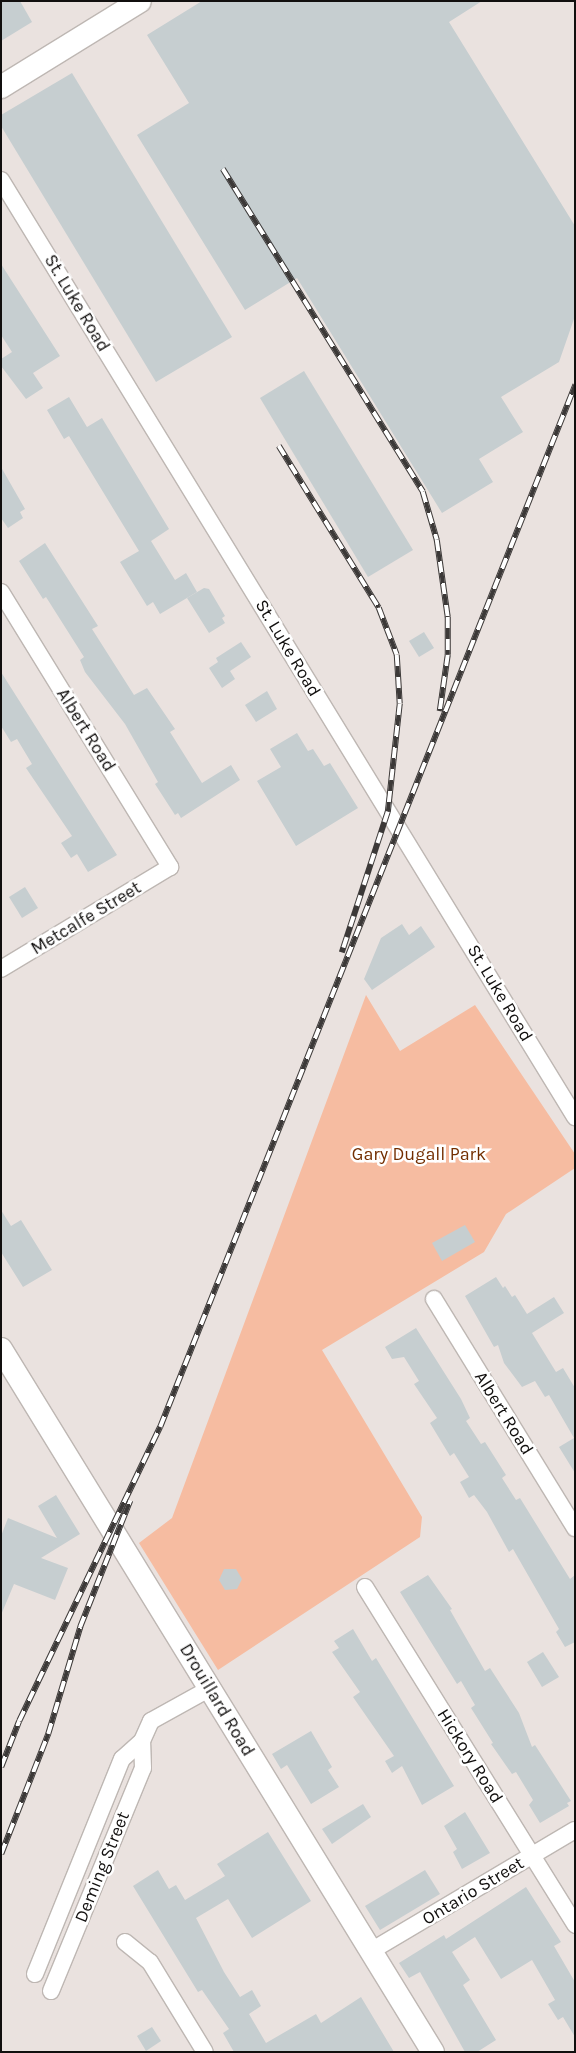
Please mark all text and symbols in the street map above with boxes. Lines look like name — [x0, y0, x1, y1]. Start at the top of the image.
street label: St. Luke Road — [40, 250, 114, 356]
street label: St. Luke Road — [251, 595, 325, 701]
street label: Albert Road — [52, 684, 120, 776]
street label: Metcalfe Street — [27, 877, 145, 959]
street label: St. Luke Road — [463, 940, 537, 1046]
park label: Gary Dugall Park — [352, 1143, 486, 1165]
street label: Albert Road — [470, 1367, 538, 1459]
street label: Drouillard Road — [175, 1640, 259, 1760]
street label: Hickory Road — [432, 1705, 508, 1807]
street label: Deming Street — [70, 1808, 134, 1926]
street label: Ontario Street — [418, 1852, 528, 1930]

